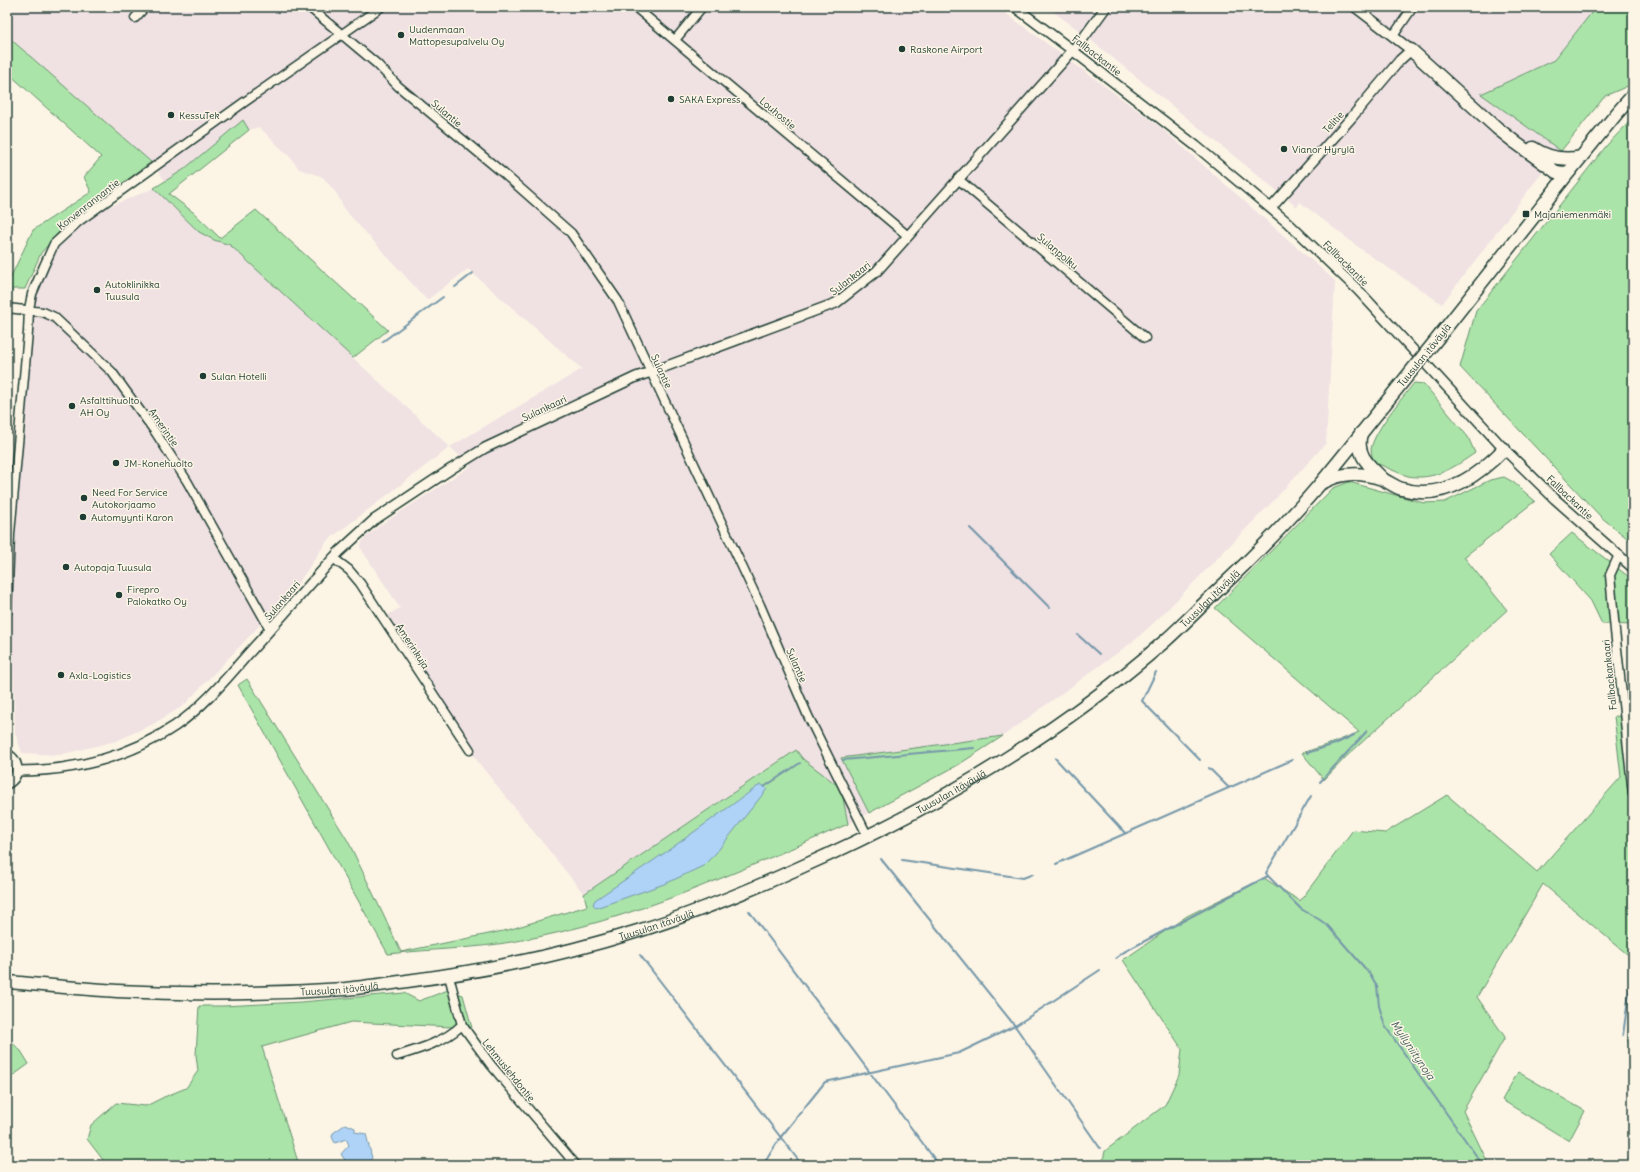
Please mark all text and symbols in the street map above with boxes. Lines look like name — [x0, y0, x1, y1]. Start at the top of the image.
place label: Uudenmaan Mattopesupalvelu Oy — [409, 23, 504, 48]
marker: Uudenmaan Mattopesupalvelu Oy — [396, 30, 406, 40]
street label: Fallbackantie — [1069, 32, 1124, 79]
place label: Raskone Airport — [910, 43, 983, 56]
marker: Raskone Airport — [897, 44, 907, 54]
place label: SAKA Express — [679, 93, 741, 106]
marker: SAKA Express — [666, 94, 676, 104]
street label: Louhostie — [757, 94, 799, 132]
street label: Sulantie — [429, 97, 465, 130]
place label: KessuTek — [179, 109, 220, 122]
street label: Telitie — [1320, 109, 1347, 136]
marker: KessuTek — [166, 110, 176, 120]
place label: Vianor Hyrylä — [1292, 143, 1355, 156]
marker: Vianor Hyrylä — [1279, 144, 1289, 154]
street label: Korvenrannantie — [55, 176, 122, 233]
place label: Majaniemenmäki — [1534, 208, 1611, 221]
marker: Majaniemenmäki — [1521, 209, 1531, 219]
street label: Sulanpolku — [1034, 230, 1081, 272]
street label: Fallbackantie — [1320, 238, 1371, 289]
street label: Sulankaari — [827, 259, 873, 298]
place label: Autoklinikka Tuusula — [105, 278, 160, 303]
marker: Autoklinikka Tuusula — [92, 285, 102, 295]
street label: Tuusulan itäväylä — [1395, 321, 1454, 390]
street label: Sulantie — [648, 352, 675, 390]
place label: Sulan Hotelli — [211, 370, 267, 383]
marker: Sulan Hotelli — [198, 371, 208, 381]
street label: Sulankaari — [520, 392, 569, 424]
place label: Asfalttihuolto AH Oy — [80, 394, 140, 419]
marker: Asfalttihuolto AH Oy — [67, 401, 77, 411]
street label: Amerintie — [146, 406, 181, 449]
place label: JM-Konehuolto — [124, 457, 193, 470]
marker: JM-Konehuolto — [111, 458, 121, 468]
street label: Fallbackantie — [1544, 472, 1596, 522]
place label: Need For Service Autokorjaamo — [92, 486, 168, 511]
marker: Need For Service Autokorjaamo — [79, 493, 89, 503]
place label: Automyynti Karon — [91, 511, 173, 524]
marker: Automyynti Karon — [78, 512, 88, 522]
place label: Autopaja Tuusula — [74, 561, 152, 574]
marker: Autopaja Tuusula — [61, 562, 71, 572]
street label: Tuusulan itäväylä — [1178, 567, 1243, 630]
street label: Sulankaari — [262, 578, 303, 623]
place label: Firepro Palokatko Oy — [127, 583, 187, 608]
marker: Firepro Palokatko Oy — [114, 590, 124, 600]
street label: Amerinkuja — [393, 621, 432, 672]
street label: Fallbackankaari — [1599, 639, 1620, 711]
street label: Sulantie — [783, 646, 810, 684]
place label: Axla-Logistics — [69, 669, 131, 682]
marker: Axla-Logistics — [56, 670, 66, 680]
street label: Tuusulan itäväylä — [914, 767, 989, 817]
street label: Tuusulan itäväylä — [617, 906, 696, 944]
street label: Tuusulan itäväylä — [300, 979, 380, 998]
water label: Myllyniitynoja — [1388, 1018, 1438, 1083]
street label: Lehmuslehdontie — [479, 1036, 538, 1104]

